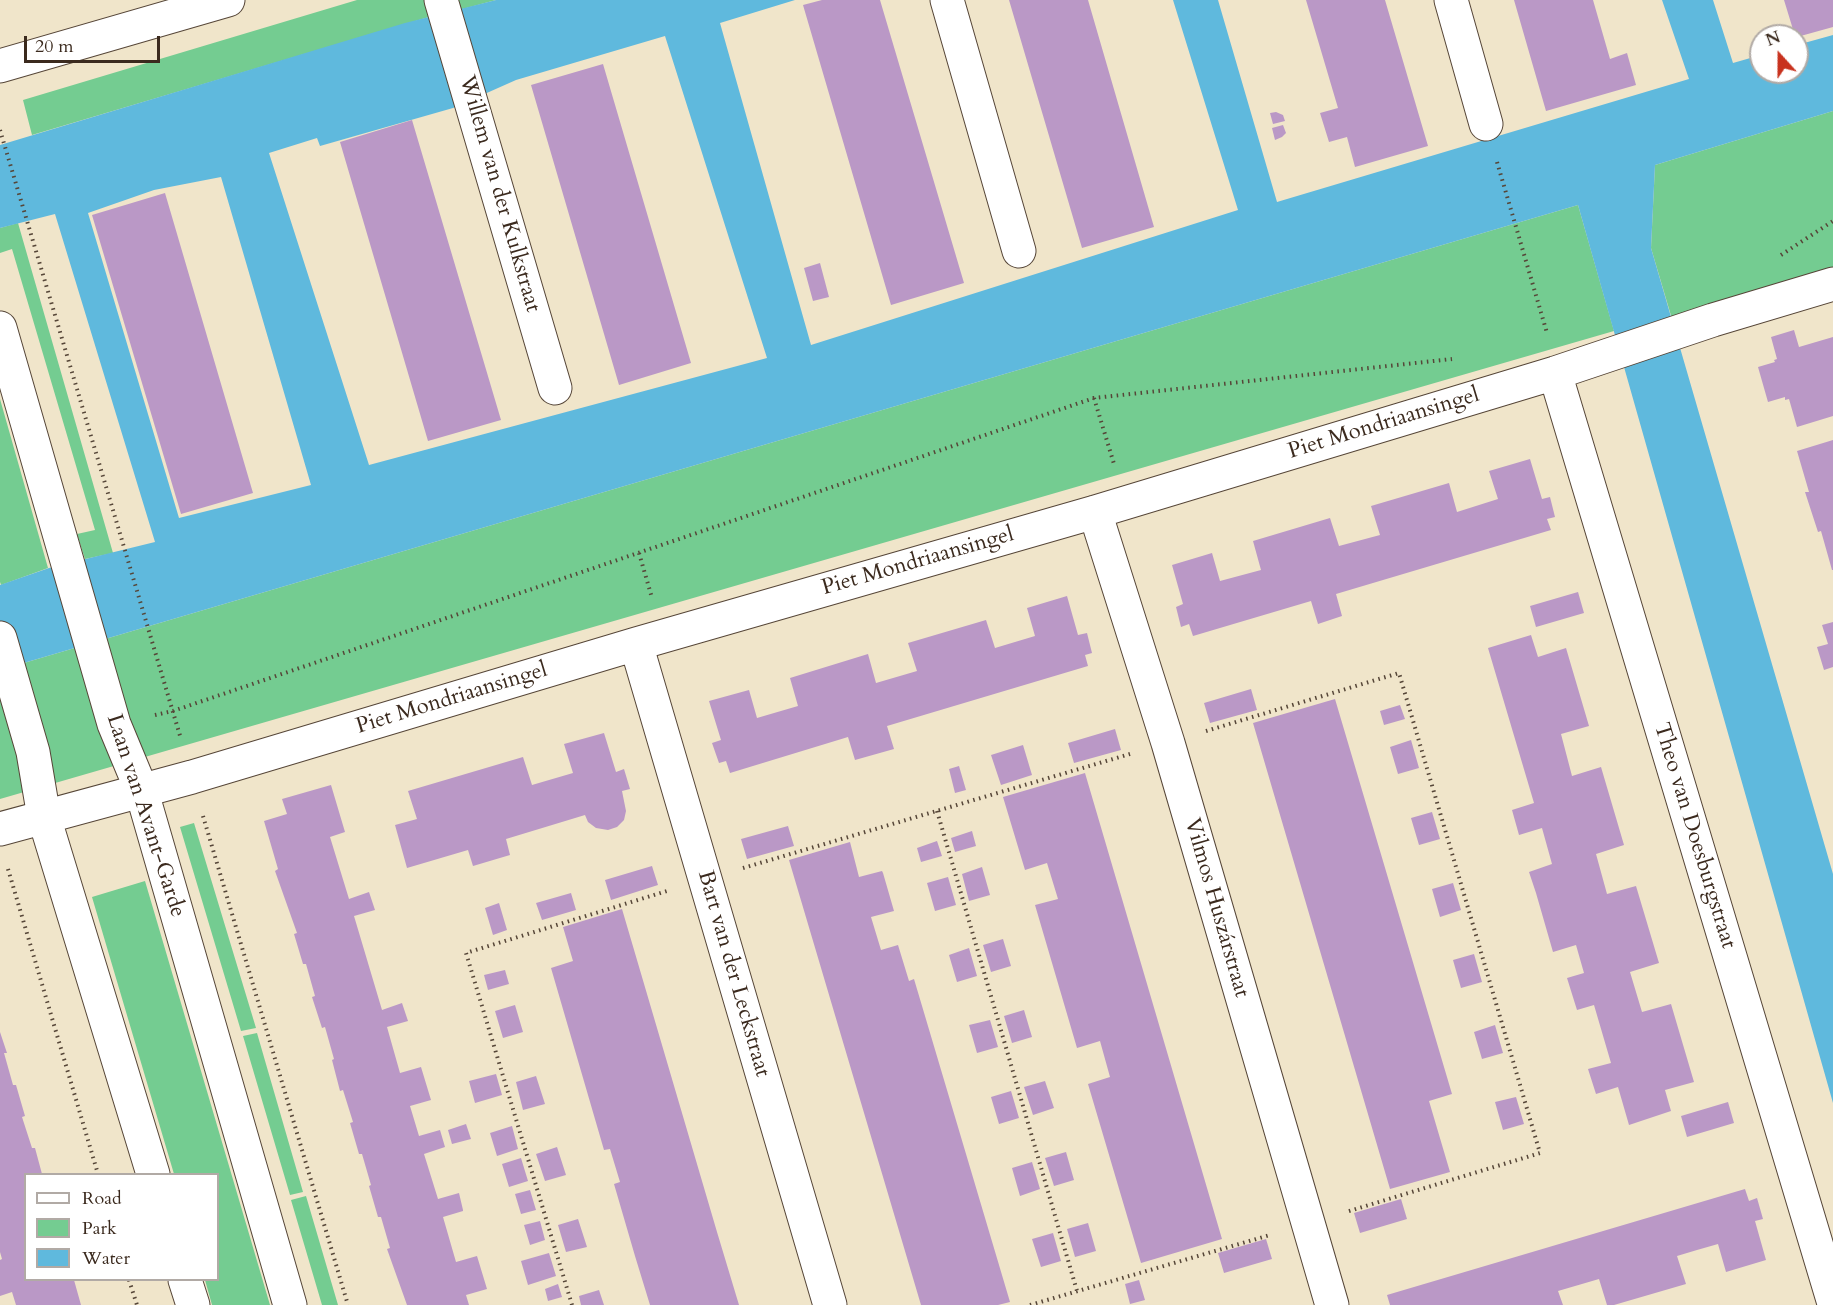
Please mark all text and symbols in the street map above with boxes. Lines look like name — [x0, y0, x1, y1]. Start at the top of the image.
scale bar — [27, 24, 164, 62]
north arrow — [1749, 24, 1809, 84]
text: N — [1763, 26, 1784, 52]
text: 20 m — [35, 34, 74, 59]
street label: Willem van der Kulkstraat — [453, 73, 545, 315]
street label: Piet Mondriaansingel — [1285, 382, 1483, 466]
street label: Piet Mondriaansingel — [819, 522, 1017, 602]
street label: Piet Mondriaansingel — [353, 657, 551, 741]
street label: Laan van Avant-Garde — [100, 711, 190, 921]
street label: Theo van Doesburgstraat — [1647, 720, 1741, 952]
street label: Vilmos Huszárstraat — [1178, 815, 1254, 1001]
street label: Bart van der Leckstraat — [691, 868, 775, 1080]
legend — [24, 1173, 219, 1281]
text: Road — [82, 1186, 122, 1211]
text: Park — [82, 1216, 117, 1241]
text: Water — [82, 1246, 130, 1271]

